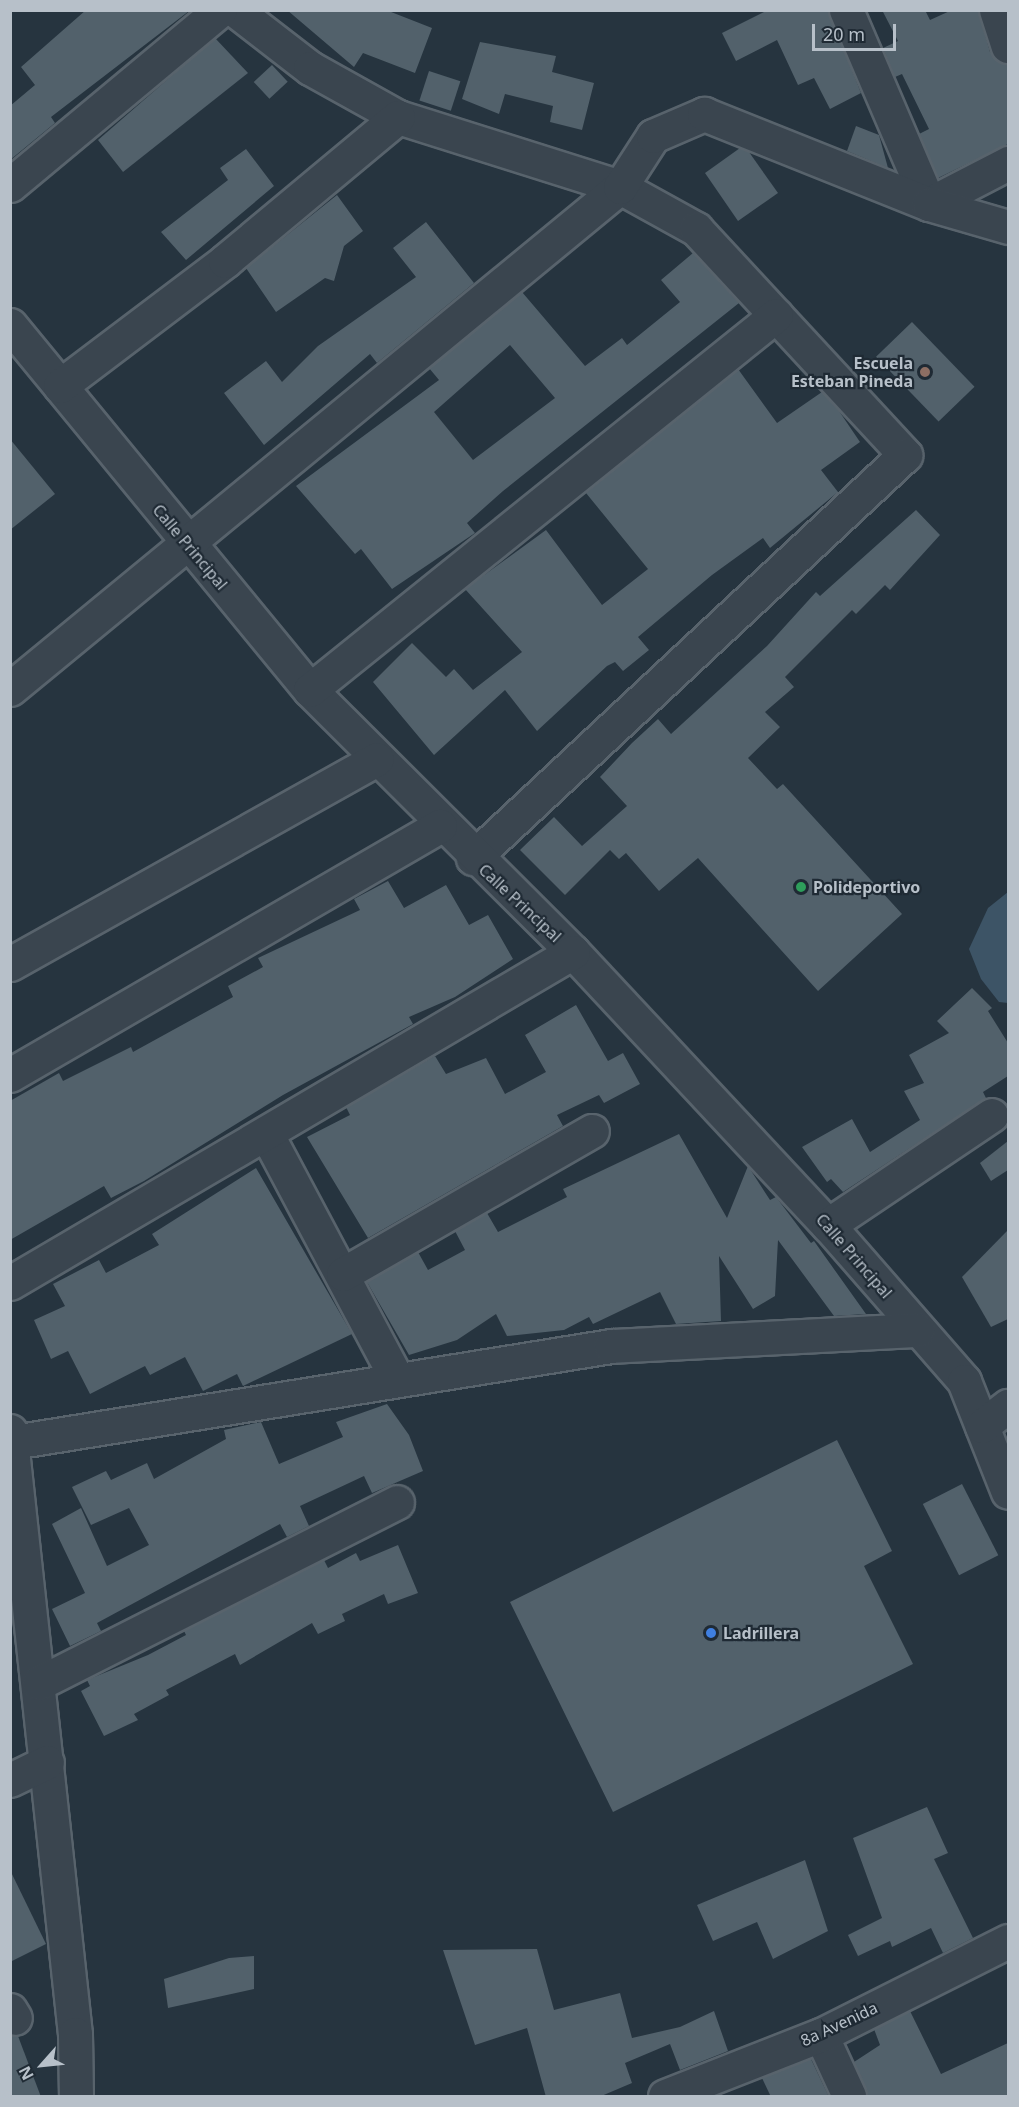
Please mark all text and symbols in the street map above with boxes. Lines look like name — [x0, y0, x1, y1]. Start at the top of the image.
scale bar — [815, 12, 899, 50]
text: 20 m — [823, 22, 865, 46]
place label: Escuela Esteban Pineda — [791, 353, 913, 391]
marker: Escuela Esteban Pineda — [918, 365, 932, 379]
street label: Calle Principal — [149, 500, 231, 594]
street label: Calle Principal — [475, 860, 565, 946]
place label: Polideportivo — [813, 877, 920, 897]
marker: Polideportivo — [794, 880, 808, 894]
street label: Calle Principal — [812, 1210, 896, 1302]
place label: Ladrillera — [723, 1623, 799, 1643]
marker: Ladrillera — [704, 1626, 718, 1640]
street label: 8a Avenida — [798, 1998, 880, 2050]
north arrow — [12, 2035, 72, 2095]
text: N — [13, 2062, 39, 2084]

